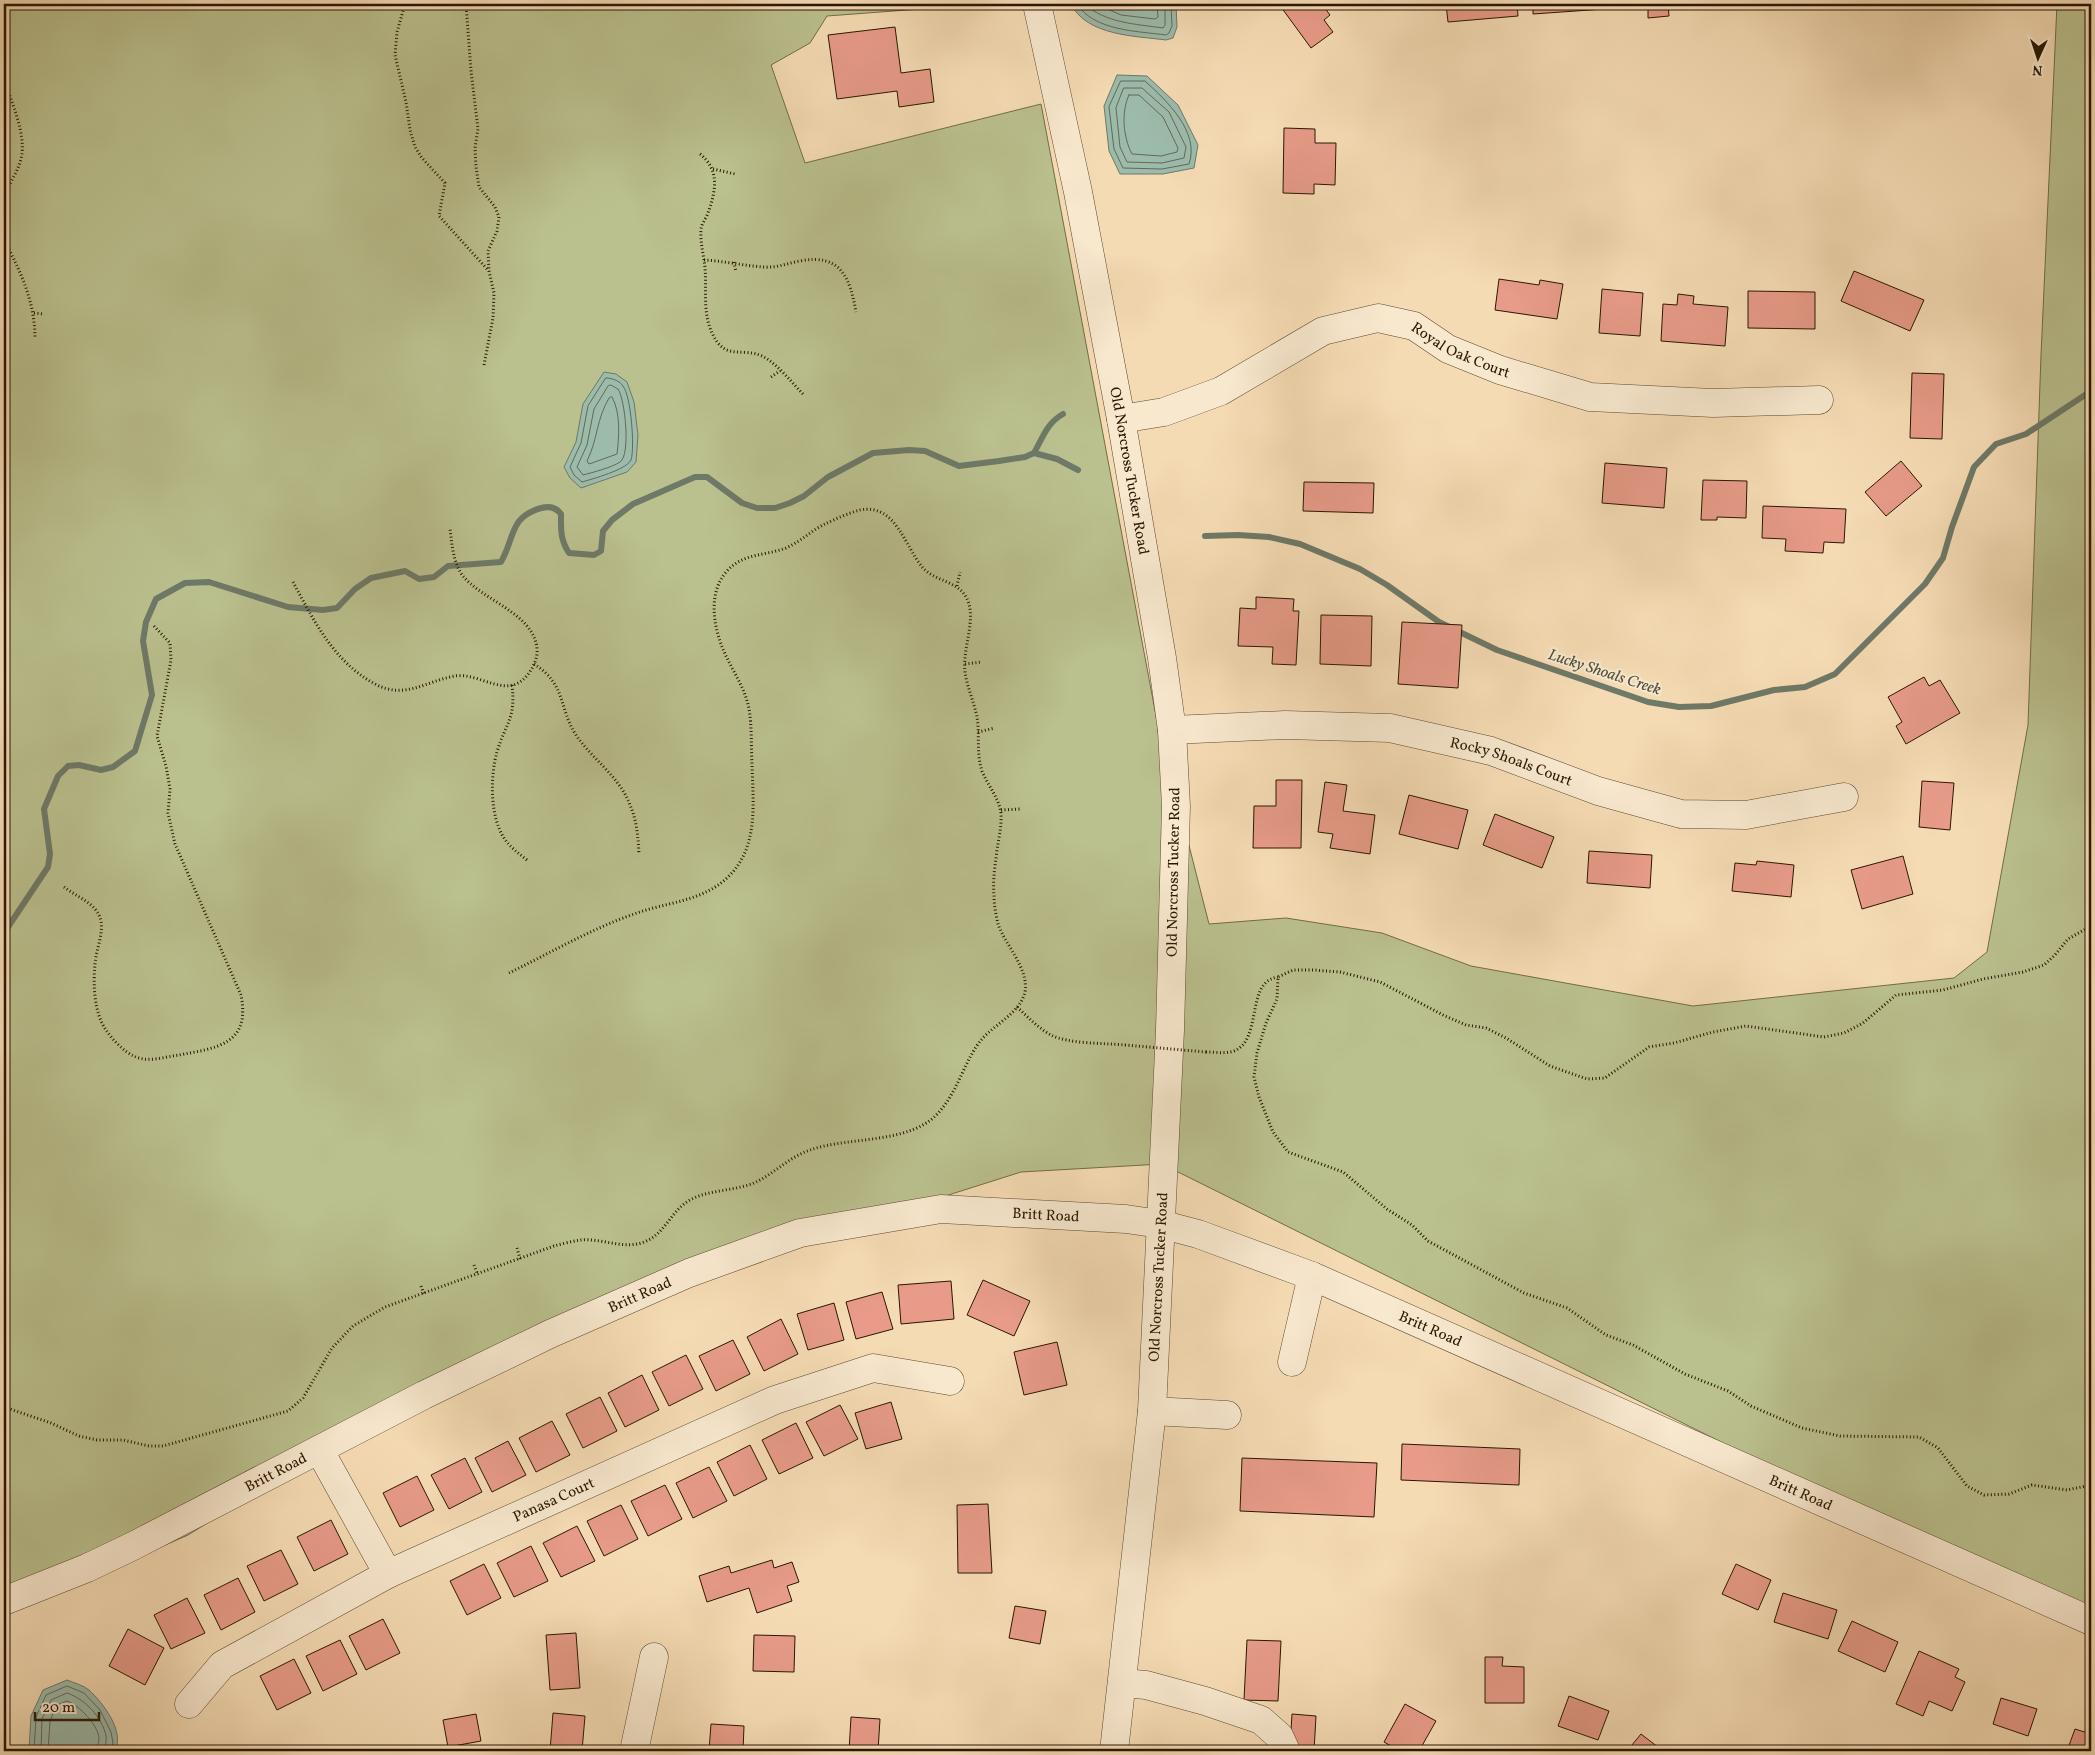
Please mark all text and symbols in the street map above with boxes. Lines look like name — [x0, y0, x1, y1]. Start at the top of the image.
north arrow — [2012, 32, 2062, 82]
text: N — [2032, 60, 2043, 79]
street label: Royal Oak Court — [1406, 318, 1512, 384]
street label: Old Norcross Tucker Road — [1103, 385, 1153, 557]
water label: Lucky Shoals Creek — [1545, 644, 1664, 702]
street label: Rocky Shoals Court — [1448, 733, 1575, 792]
street label: Old Norcross Tucker Road — [1163, 787, 1186, 957]
street label: Old Norcross Tucker Road — [1145, 1192, 1174, 1362]
street label: Britt Road — [1012, 1204, 1080, 1228]
street label: Britt Road — [605, 1273, 675, 1319]
street label: Britt Road — [1395, 1307, 1465, 1353]
street label: Britt Road — [242, 1448, 311, 1498]
street label: Britt Road — [1765, 1471, 1835, 1517]
street label: Panasa Court — [510, 1473, 598, 1528]
scale bar — [35, 1690, 99, 1722]
text: 20 m — [42, 1698, 75, 1719]

